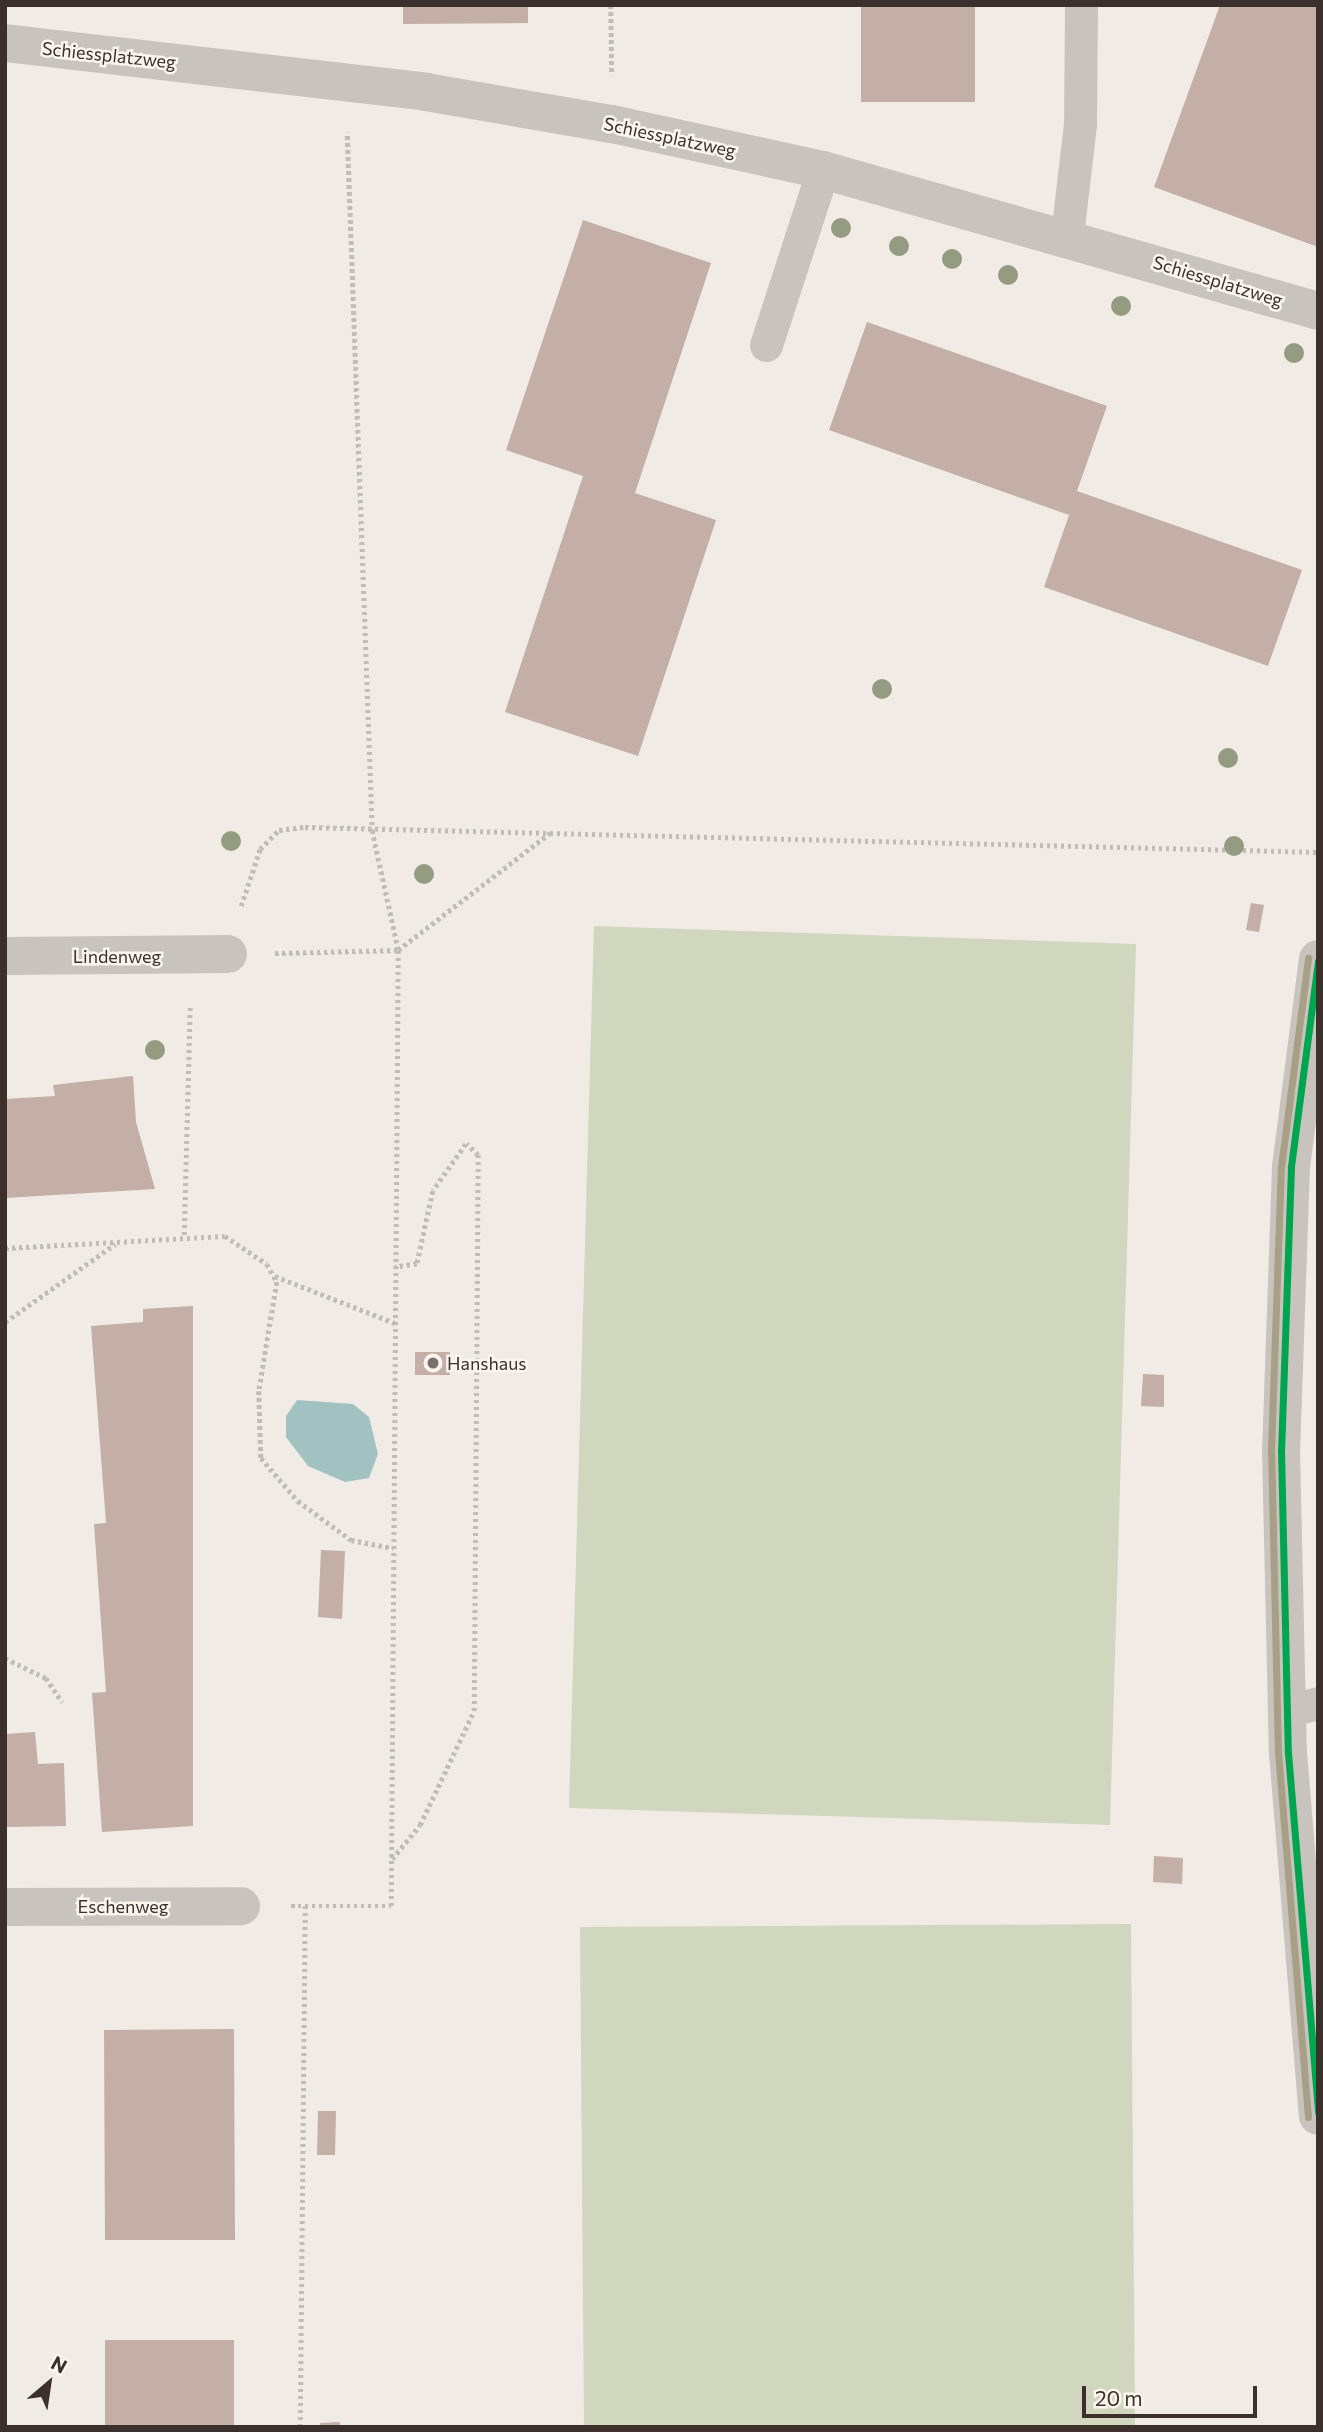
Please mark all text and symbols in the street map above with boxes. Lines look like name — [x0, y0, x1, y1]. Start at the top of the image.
street label: Schiessplatzweg — [41, 37, 177, 73]
street label: Schiessplatzweg — [602, 112, 738, 162]
street label: Schiessplatzweg — [1151, 251, 1285, 311]
street label: Lindenweg — [73, 945, 161, 967]
place label: Hanshaus — [447, 1352, 526, 1374]
marker: Hanshaus — [425, 1355, 441, 1371]
street label: Eschenweg — [78, 1895, 168, 1917]
north arrow — [14, 2348, 84, 2418]
text: N — [48, 2351, 71, 2378]
scale bar — [1085, 2372, 1260, 2416]
text: 20 m — [1095, 2385, 1143, 2410]

